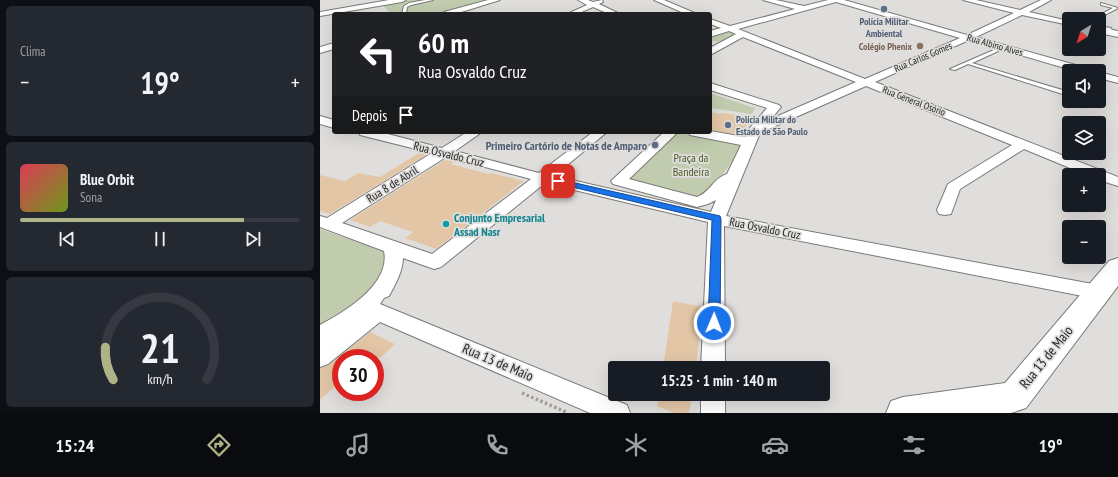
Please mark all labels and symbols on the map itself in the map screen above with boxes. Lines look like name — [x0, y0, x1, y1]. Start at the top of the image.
marker: Polícia Militar Ambiental — [879, 4, 889, 14]
north arrow — [1062, 12, 1106, 56]
place label: Polícia Militar Ambiental — [859, 15, 909, 40]
street label: Rua Albino Alves — [966, 31, 1025, 59]
street label: Rua Carlos Gomes — [892, 39, 955, 75]
place label: Colégio Phenix — [859, 40, 913, 53]
marker: Colégio Phenix — [915, 41, 925, 51]
street label: Rua General Osório — [881, 83, 947, 119]
place label: Polícia Militar do Estado de São Paulo — [736, 113, 808, 138]
marker: Polícia Militar do Estado de São Paulo — [723, 120, 733, 130]
street label: Rua Osvaldo Cruz — [412, 138, 486, 170]
place label: Primeiro Cartório de Notas de Amparo — [486, 138, 648, 153]
marker: Primeiro Cartório de Notas de Amparo — [650, 140, 660, 150]
park label: Praça da Bandeira — [673, 150, 709, 179]
street label: Rua 8 de Abril — [363, 162, 421, 206]
pin — [541, 164, 575, 198]
place label: Conjunto Empresarial Assad Nasr — [453, 210, 545, 239]
street label: Rua Osvaldo Cruz — [728, 214, 802, 242]
marker: Conjunto Empresarial Assad Nasr — [441, 219, 451, 229]
position arrow — [693, 302, 735, 344]
street label: Rua 13 de Maio — [1015, 322, 1077, 392]
street label: Rua 13 de Maio — [460, 339, 536, 385]
speed limit sign: 30 — [332, 349, 384, 401]

